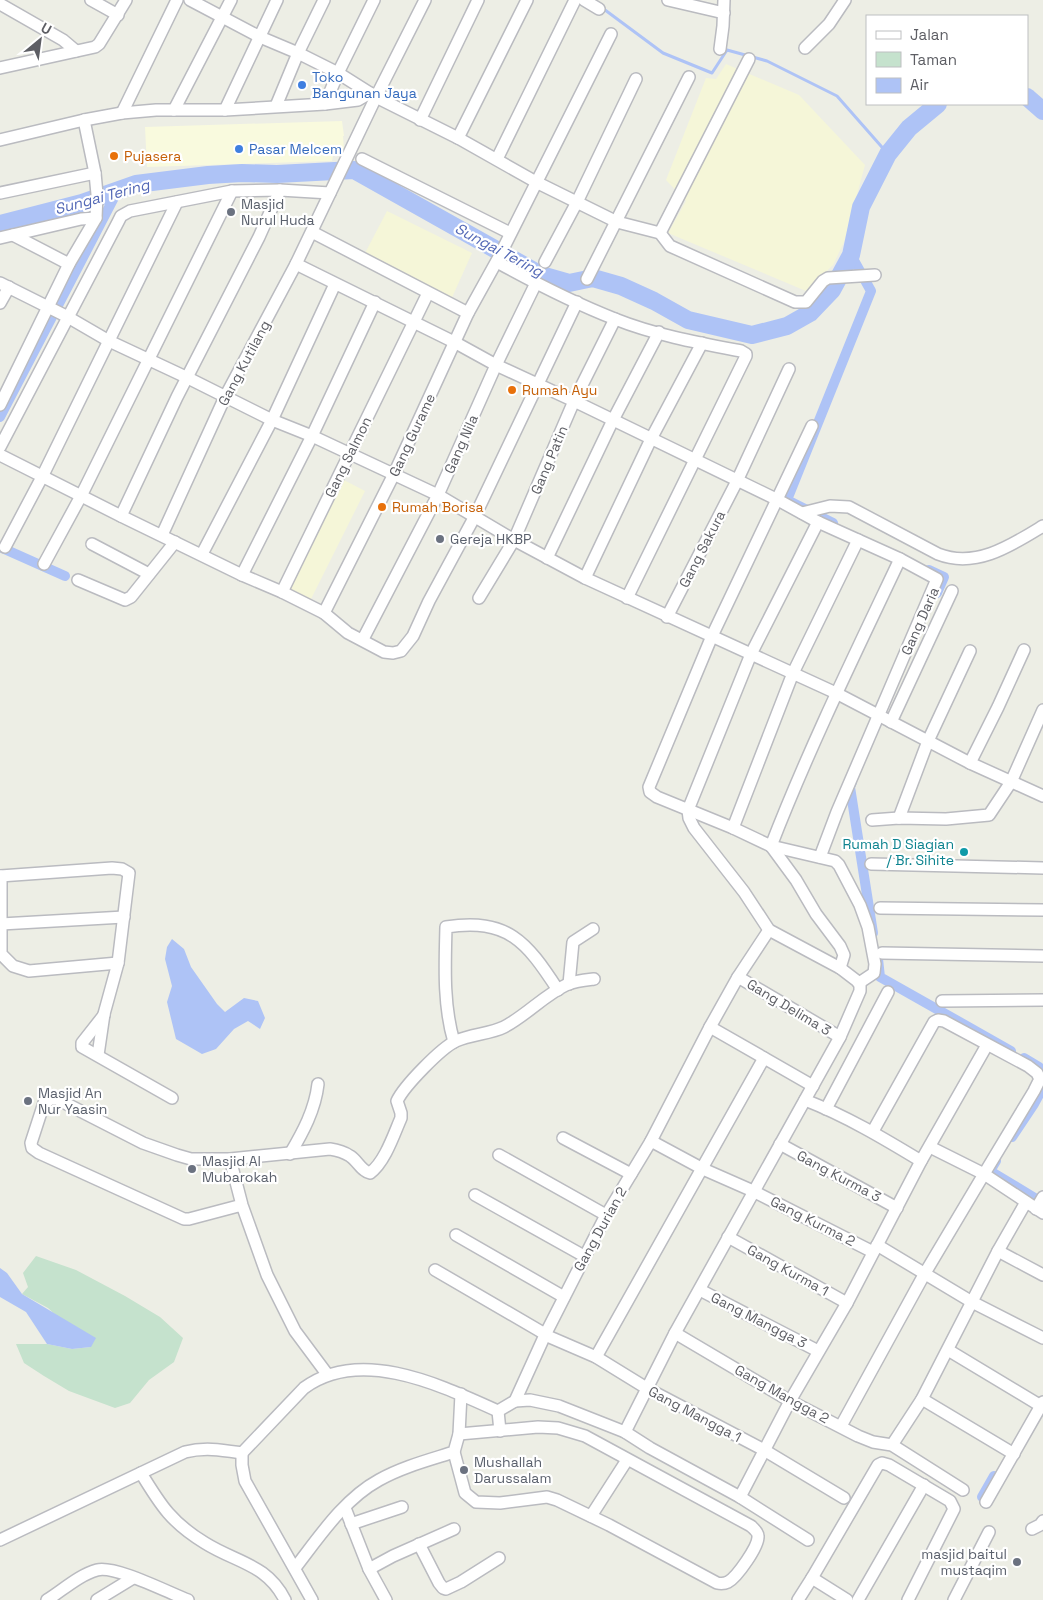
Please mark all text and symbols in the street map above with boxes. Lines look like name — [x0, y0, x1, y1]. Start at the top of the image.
north arrow — [15, 15, 65, 65]
legend — [866, 15, 1028, 105]
text: U — [38, 18, 55, 39]
text: Jalan — [910, 25, 949, 44]
text: Taman — [910, 50, 957, 69]
place label: Toko Bangunan Jaya — [312, 68, 417, 102]
text: Air — [910, 75, 929, 94]
marker: Toko Bangunan Jaya — [296, 79, 308, 91]
place label: Pasar Melcem — [249, 140, 342, 158]
marker: Pasar Melcem — [233, 143, 245, 155]
place label: Pujasera — [124, 147, 181, 165]
marker: Pujasera — [108, 150, 120, 162]
water label: Sungai Tering — [52, 174, 153, 218]
place label: Masjid Nurul Huda — [241, 195, 315, 229]
marker: Masjid Nurul Huda — [225, 206, 237, 218]
water label: Sungai Tering — [452, 218, 548, 281]
street label: Gang Kutilang — [214, 317, 274, 409]
place label: Rumah Ayu — [522, 381, 597, 399]
marker: Rumah Ayu — [506, 384, 518, 396]
street label: Gang Gurame — [385, 391, 439, 479]
street label: Gang Nila — [440, 412, 482, 476]
street label: Gang Salmon — [321, 414, 375, 500]
street label: Gang Patin — [526, 423, 572, 497]
place label: Rumah Borisa — [392, 498, 484, 516]
marker: Rumah Borisa — [376, 501, 388, 513]
street label: Gang Sakura — [675, 507, 729, 591]
place label: Gereja HKBP — [450, 530, 531, 548]
marker: Gereja HKBP — [434, 533, 446, 545]
street label: Gang Daria — [897, 584, 943, 658]
place label: Rumah D Siagian / Br. Sihite — [843, 835, 954, 869]
marker: Rumah D Siagian / Br. Sihite — [958, 846, 970, 858]
street label: Gang Delima 3 — [744, 975, 834, 1039]
place label: Masjid An Nur Yaasin — [38, 1084, 107, 1118]
marker: Masjid An Nur Yaasin — [22, 1095, 34, 1107]
street label: Gang Kurma 3 — [794, 1146, 884, 1206]
place label: Masjid Al Mubarokah — [202, 1152, 277, 1186]
marker: Masjid Al Mubarokah — [186, 1163, 198, 1175]
street label: Gang Durian 2 — [569, 1184, 631, 1274]
street label: Gang Kurma 2 — [768, 1192, 858, 1250]
street label: Gang Kurma 1 — [744, 1240, 832, 1300]
street label: Gang Mangga 3 — [708, 1288, 810, 1352]
street label: Gang Mangga 2 — [732, 1361, 832, 1427]
street label: Gang Mangga 1 — [645, 1382, 745, 1446]
place label: Mushallah Darussalam — [474, 1453, 551, 1487]
marker: Mushallah Darussalam — [458, 1464, 470, 1476]
place label: masjid baitul mustaqim — [921, 1545, 1007, 1579]
marker: masjid baitul mustaqim — [1011, 1556, 1023, 1568]

